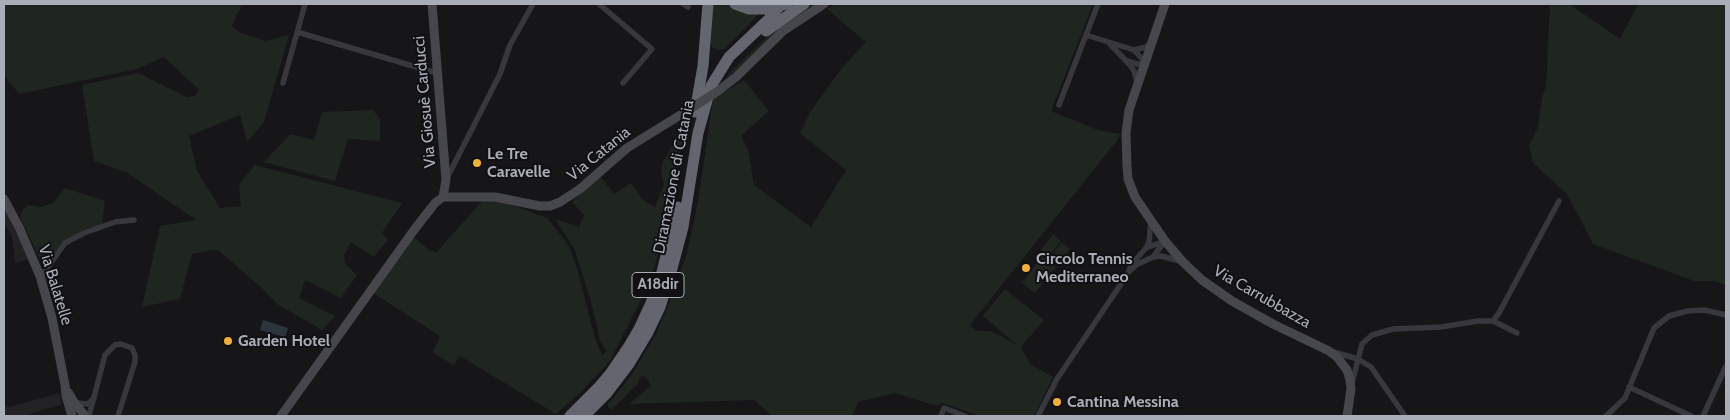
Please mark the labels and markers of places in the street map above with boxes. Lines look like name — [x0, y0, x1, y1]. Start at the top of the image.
place label: Le Tre Caravelle — [487, 144, 550, 182]
marker: Le Tre Caravelle — [471, 157, 483, 169]
place label: Circolo Tennis Mediterraneo — [1036, 249, 1132, 287]
marker: Circolo Tennis Mediterraneo — [1020, 262, 1032, 274]
place label: Garden Hotel — [238, 331, 330, 351]
marker: Garden Hotel — [222, 335, 234, 347]
place label: Cantina Messina — [1067, 392, 1179, 412]
marker: Cantina Messina — [1051, 396, 1063, 408]

